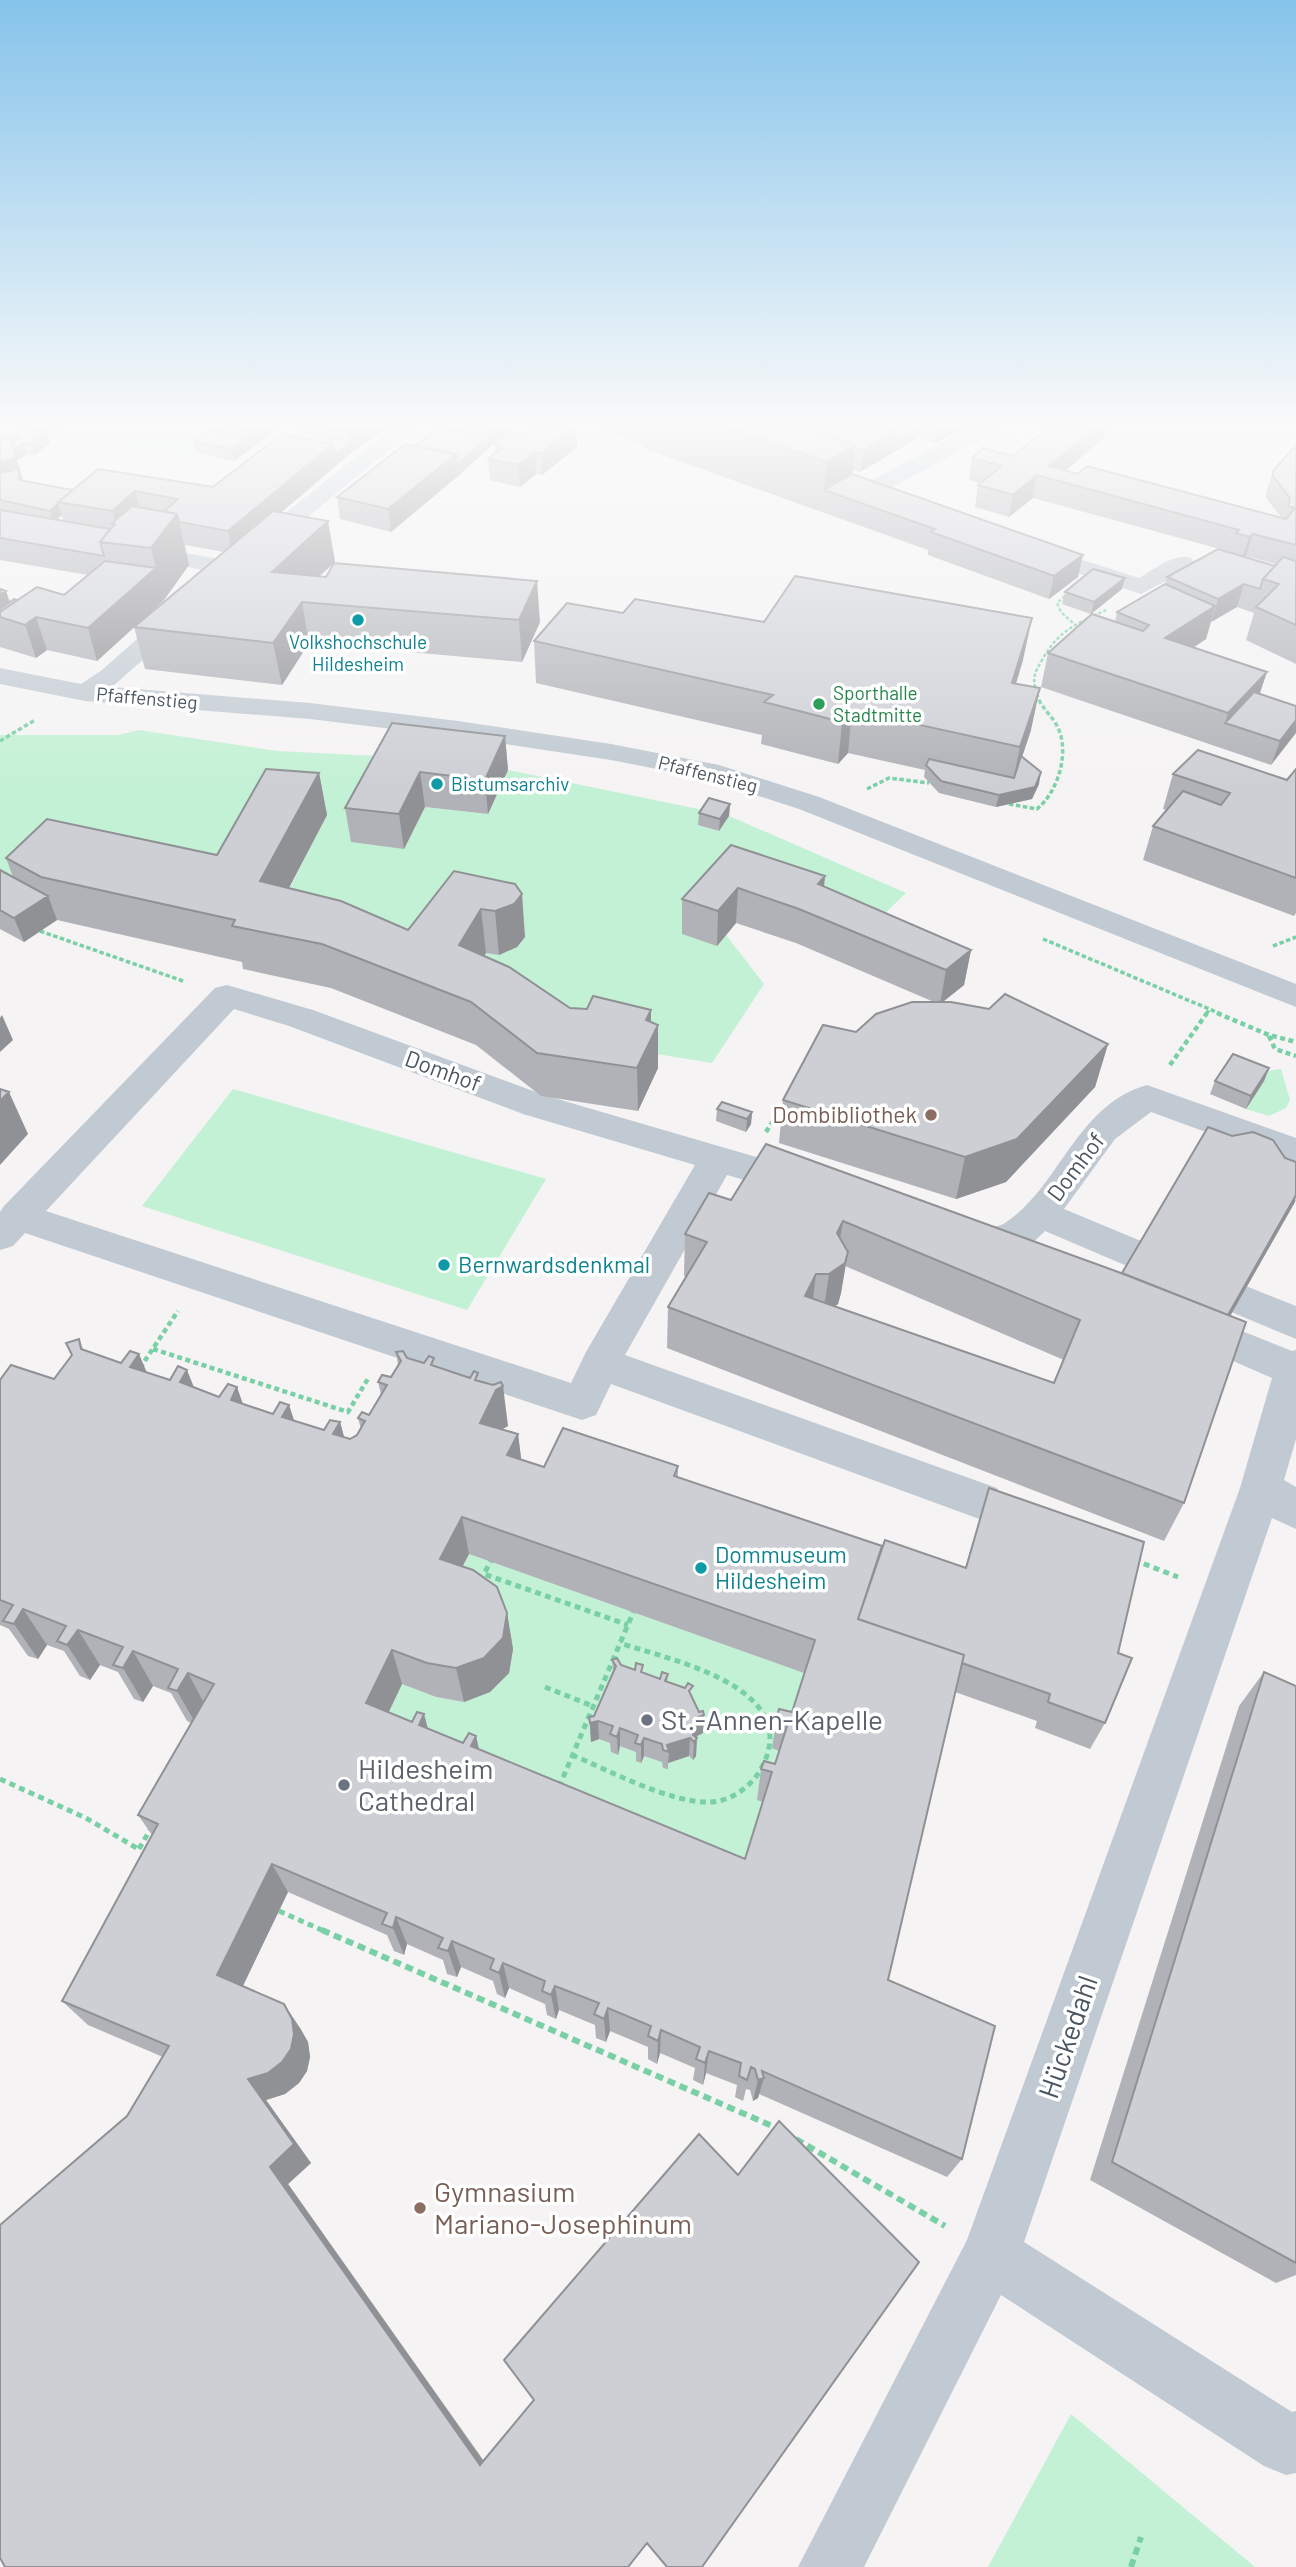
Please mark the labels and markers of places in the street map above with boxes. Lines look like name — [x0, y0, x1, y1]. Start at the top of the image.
marker: Volkshochschule Hildesheim — [350, 612, 366, 628]
place label: Volkshochschule Hildesheim — [289, 630, 427, 675]
place label: Sporthalle Stadtmitte — [833, 681, 922, 726]
marker: Sporthalle Stadtmitte — [811, 696, 827, 712]
place label: Bistumsarchiv — [451, 772, 569, 795]
marker: Bistumsarchiv — [429, 776, 445, 792]
place label: Dombibliothek — [772, 1100, 917, 1128]
marker: Dombibliothek — [923, 1107, 939, 1123]
place label: Bernwardsdenkmal — [458, 1250, 650, 1278]
marker: Bernwardsdenkmal — [436, 1257, 452, 1273]
place label: Dommuseum Hildesheim — [715, 1540, 847, 1594]
marker: Dommuseum Hildesheim — [693, 1560, 709, 1576]
place label: St.-Annen-Kapelle — [661, 1702, 883, 1736]
marker: St.-Annen-Kapelle — [639, 1712, 655, 1728]
place label: Hildesheim Cathedral — [358, 1751, 493, 1817]
marker: Hildesheim Cathedral — [336, 1777, 352, 1793]
place label: Gymnasium Mariano-Josephinum — [434, 2174, 692, 2240]
marker: Gymnasium Mariano-Josephinum — [412, 2200, 428, 2216]

